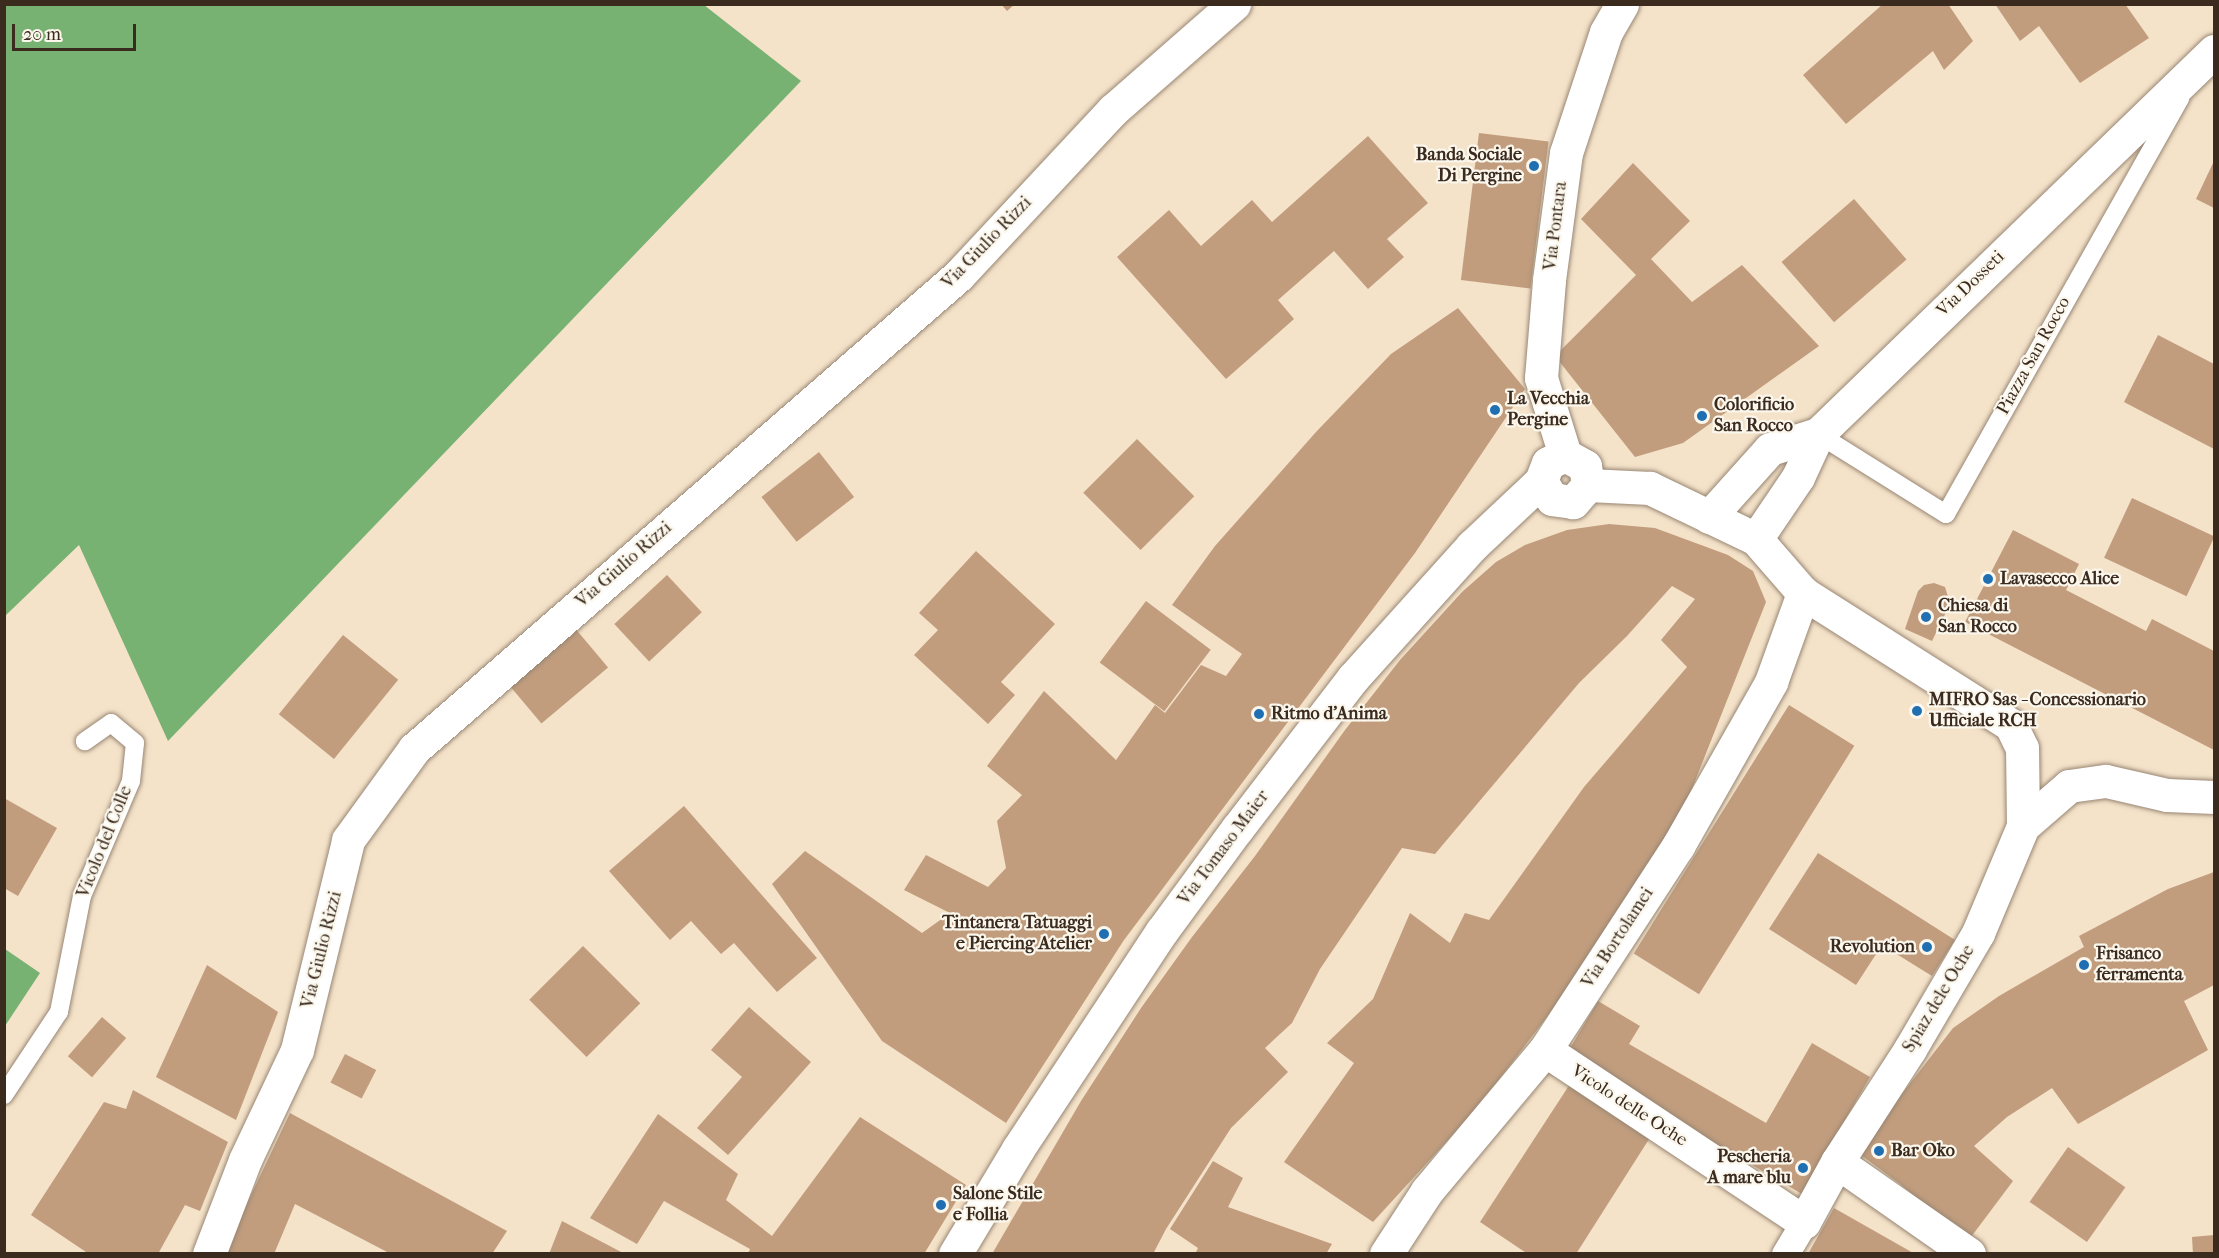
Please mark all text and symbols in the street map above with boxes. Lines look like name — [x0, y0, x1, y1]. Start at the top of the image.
scale bar — [15, 12, 140, 50]
text: 20 m — [23, 24, 61, 45]
place label: Banda Sociale Di Pergine — [1416, 145, 1522, 188]
marker: Banda Sociale Di Pergine — [1527, 159, 1541, 173]
street label: Via Pontara — [1540, 180, 1572, 272]
street label: Via Giulio Rizzi — [938, 192, 1036, 294]
street label: Via Dosseti — [1933, 246, 2009, 322]
street label: Piazza San Rocco — [1993, 293, 2075, 419]
place label: La Vecchia Pergine — [1507, 389, 1589, 432]
place label: Colorificio San Rocco — [1714, 395, 1794, 438]
marker: La Vecchia Pergine — [1488, 403, 1502, 417]
marker: Colorificio San Rocco — [1695, 409, 1709, 423]
street label: Via Giulio Rizzi — [572, 517, 676, 613]
place label: Lavasecco Alice — [2000, 568, 2119, 590]
marker: Lavasecco Alice — [1981, 572, 1995, 586]
place label: Chiesa di San Rocco — [1938, 596, 2017, 638]
marker: Chiesa di San Rocco — [1919, 610, 1933, 624]
place label: MIFRO Sas - Concessionario Ufficiale RCH — [1929, 690, 2146, 732]
place label: Ritmo d'Anima — [1271, 703, 1387, 725]
marker: MIFRO Sas - Concessionario Ufficiale RCH — [1910, 704, 1924, 718]
marker: Ritmo d'Anima — [1252, 707, 1266, 721]
street label: Vicolo del Colle — [73, 783, 137, 901]
street label: Via Tomaso Maier — [1174, 786, 1274, 910]
street label: Via Bortolamei — [1578, 884, 1658, 992]
street label: Via Giulio Rizzi — [297, 889, 347, 1011]
place label: Tintanera Tatuaggi e Piercing Atelier — [942, 913, 1092, 956]
marker: Tintanera Tatuaggi e Piercing Atelier — [1097, 927, 1111, 941]
place label: Revolution — [1830, 936, 1915, 958]
marker: Revolution — [1920, 940, 1934, 954]
street label: Spiaz dele Oche — [1898, 941, 1980, 1057]
place label: Frisanco ferramenta — [2096, 944, 2183, 986]
marker: Frisanco ferramenta — [2077, 958, 2091, 972]
street label: Vicolo delle Oche — [1567, 1060, 1691, 1152]
place label: Bar Oko — [1891, 1140, 1955, 1162]
marker: Bar Oko — [1872, 1144, 1886, 1158]
place label: Pescheria A mare blu — [1708, 1147, 1791, 1190]
marker: Pescheria A mare blu — [1796, 1161, 1810, 1175]
place label: Salone Stile e Follia — [953, 1184, 1042, 1226]
marker: Salone Stile e Follia — [934, 1198, 948, 1212]

